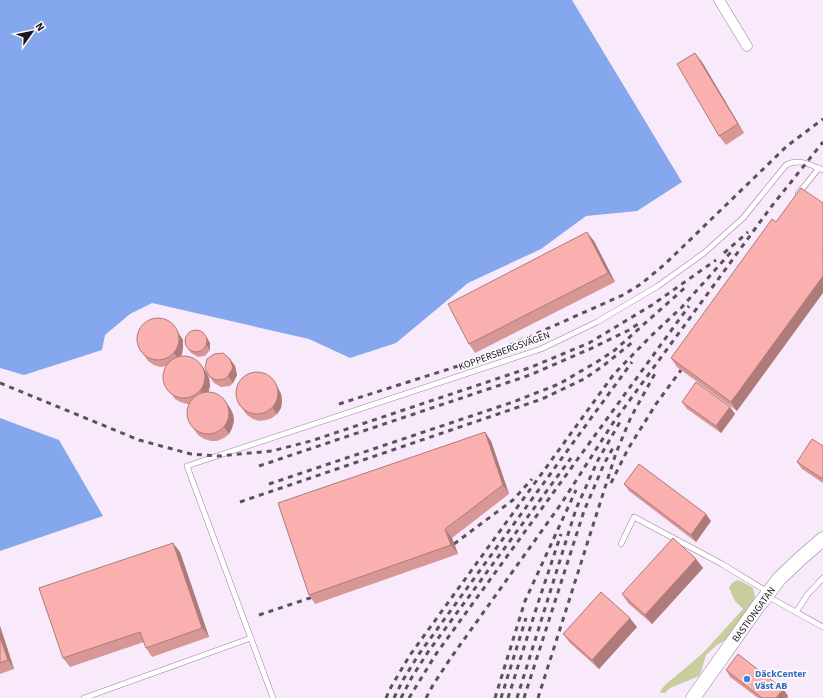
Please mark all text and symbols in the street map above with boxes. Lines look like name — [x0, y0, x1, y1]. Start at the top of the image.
north arrow — [12, 12, 52, 52]
text: N — [32, 20, 48, 34]
street label: KOPPERSBERGSVÄGEN — [457, 328, 552, 374]
street label: BASTIONGATAN — [729, 584, 779, 645]
place label: DäckCenter Väst AB — [754, 667, 806, 693]
marker: DäckCenter Väst AB — [742, 674, 752, 684]

